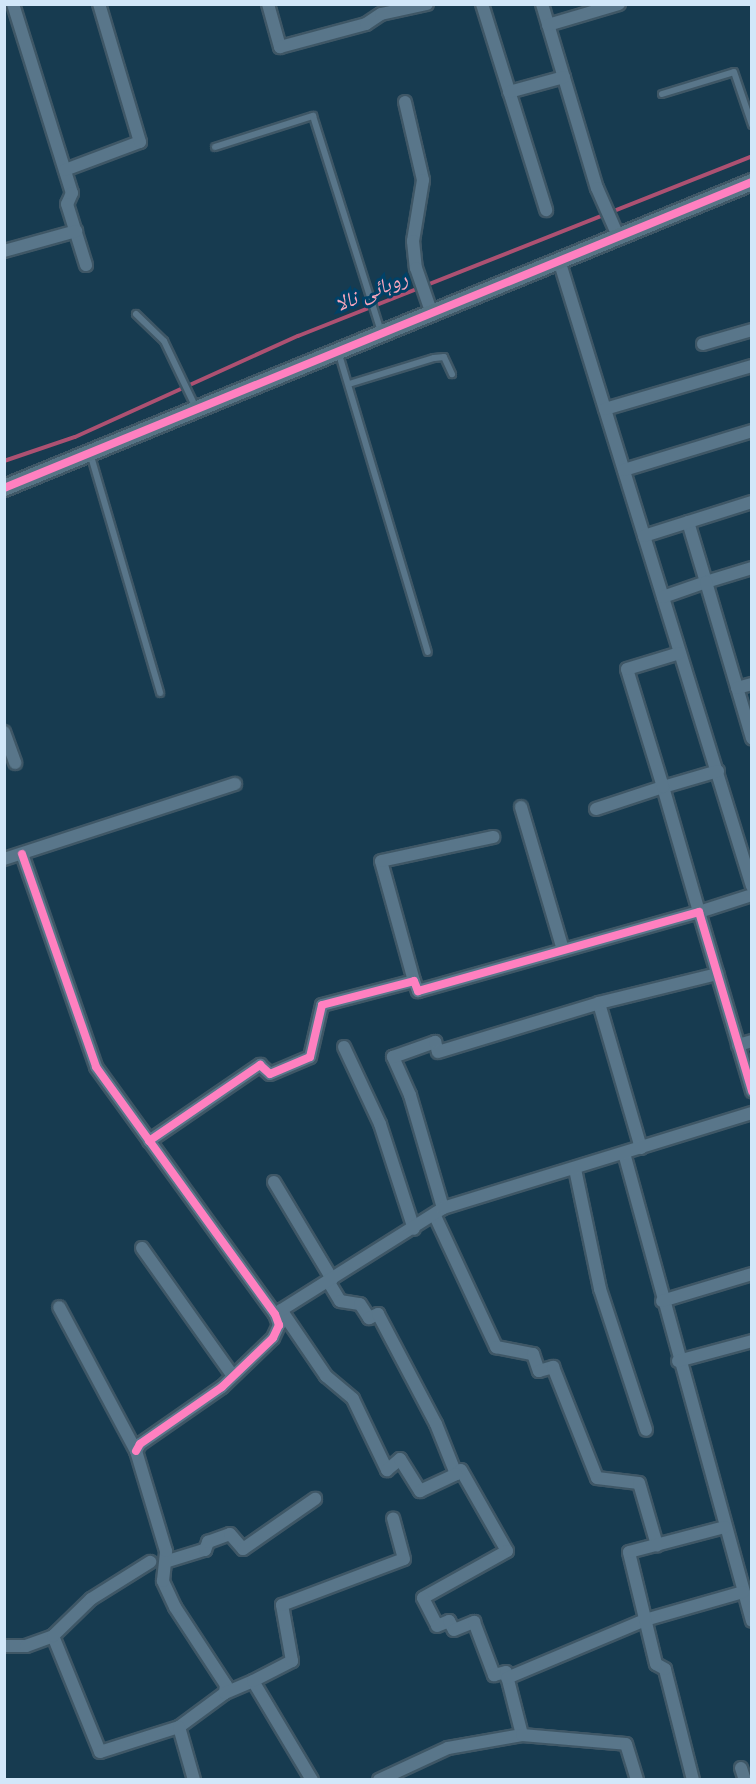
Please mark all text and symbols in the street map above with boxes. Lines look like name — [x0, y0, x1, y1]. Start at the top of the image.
water label: روہائی نالا — [331, 265, 411, 317]

